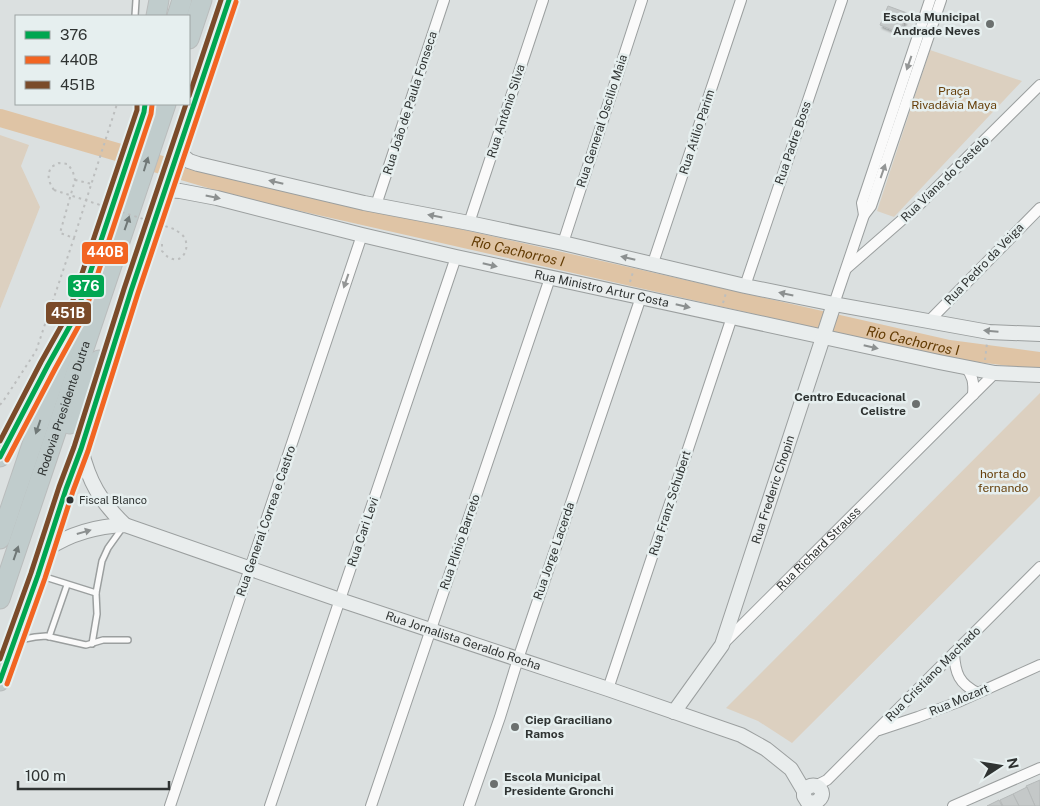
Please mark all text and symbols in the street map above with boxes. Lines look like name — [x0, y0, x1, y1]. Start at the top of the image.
place label: Escola Municipal Andrade Neves — [883, 10, 980, 38]
legend — [15, 15, 190, 105]
marker: Escola Municipal Andrade Neves — [984, 18, 996, 30]
text: 376 — [60, 26, 87, 43]
street label: Rua João de Paula Fonseca — [380, 30, 440, 176]
text: 440B — [60, 51, 98, 68]
street label: Rua General Oscilio Maia — [574, 53, 630, 189]
one-way arrow — [905, 56, 913, 71]
street label: Rua Antônio Silva — [484, 62, 528, 160]
text: 451B — [60, 76, 95, 93]
park label: Praça Rivadávia Maya — [911, 84, 997, 112]
street label: Rua Atilio Parim — [677, 88, 717, 176]
street label: Rua Padre Boss — [772, 100, 814, 186]
street label: Rua Viana do Castelo — [898, 133, 992, 225]
one-way arrow — [143, 156, 151, 171]
one-way arrow — [880, 163, 887, 178]
one-way arrow — [268, 178, 283, 186]
one-way arrow — [205, 194, 221, 202]
one-way arrow — [426, 212, 442, 220]
one-way arrow — [123, 215, 131, 230]
street label: Rua Pedro da Veiga — [942, 220, 1026, 308]
water label: Rio Cachorros I — [470, 233, 566, 269]
line badge: 440B — [81, 241, 129, 265]
text: 440B — [87, 244, 123, 260]
one-way arrow — [620, 254, 635, 262]
one-way arrow — [482, 261, 498, 269]
street label: Rua Ministro Artur Costa — [533, 267, 670, 310]
line badge: 376 — [67, 274, 105, 298]
one-way arrow — [342, 274, 350, 289]
text: 376 — [73, 278, 99, 294]
one-way arrow — [778, 290, 794, 298]
line badge: 451B — [45, 301, 92, 325]
one-way arrow — [675, 302, 690, 310]
text: 451B — [51, 305, 85, 321]
water label: Rio Cachorros I — [865, 322, 960, 358]
one-way arrow — [983, 327, 999, 335]
street label: Rodovia Presidente Dutra — [35, 339, 93, 478]
one-way arrow — [863, 343, 878, 351]
place label: Centro Educacional Celistre — [794, 390, 906, 418]
marker: Centro Educacional Celistre — [910, 398, 922, 410]
one-way arrow — [34, 420, 41, 435]
street label: Rua Frederic Chopin — [749, 434, 797, 546]
street label: Rua General Correa e Castro — [234, 444, 298, 598]
street label: Rua Franz Schubert — [646, 448, 694, 557]
park label: horta do fernando — [978, 467, 1028, 495]
street label: Rua Plínio Barreto — [437, 492, 483, 592]
place label: Fiscal Blanco — [79, 494, 147, 506]
marker: Fiscal Blanco — [65, 495, 75, 505]
street label: Rua Cari Levi — [345, 496, 381, 568]
street label: Rua Jorge Lacerda — [531, 500, 577, 602]
street label: Rua Richard Strauss — [774, 504, 864, 594]
one-way arrow — [77, 527, 92, 535]
one-way arrow — [12, 545, 20, 560]
street label: Rua Jornalista Geraldo Rocha — [384, 609, 542, 673]
street label: Rua Cristiano Machado — [883, 624, 983, 724]
street label: Rua Mozart — [927, 681, 991, 719]
place label: Ciep Graciliano Ramos — [525, 713, 612, 741]
marker: Ciep Graciliano Ramos — [509, 721, 521, 733]
north arrow — [975, 741, 1025, 791]
text: N — [1004, 756, 1022, 770]
scale bar — [18, 758, 169, 790]
text: 100 m — [25, 767, 66, 784]
place label: Escola Municipal Presidente Gronchi — [504, 770, 614, 798]
marker: Escola Municipal Presidente Gronchi — [488, 778, 500, 790]

